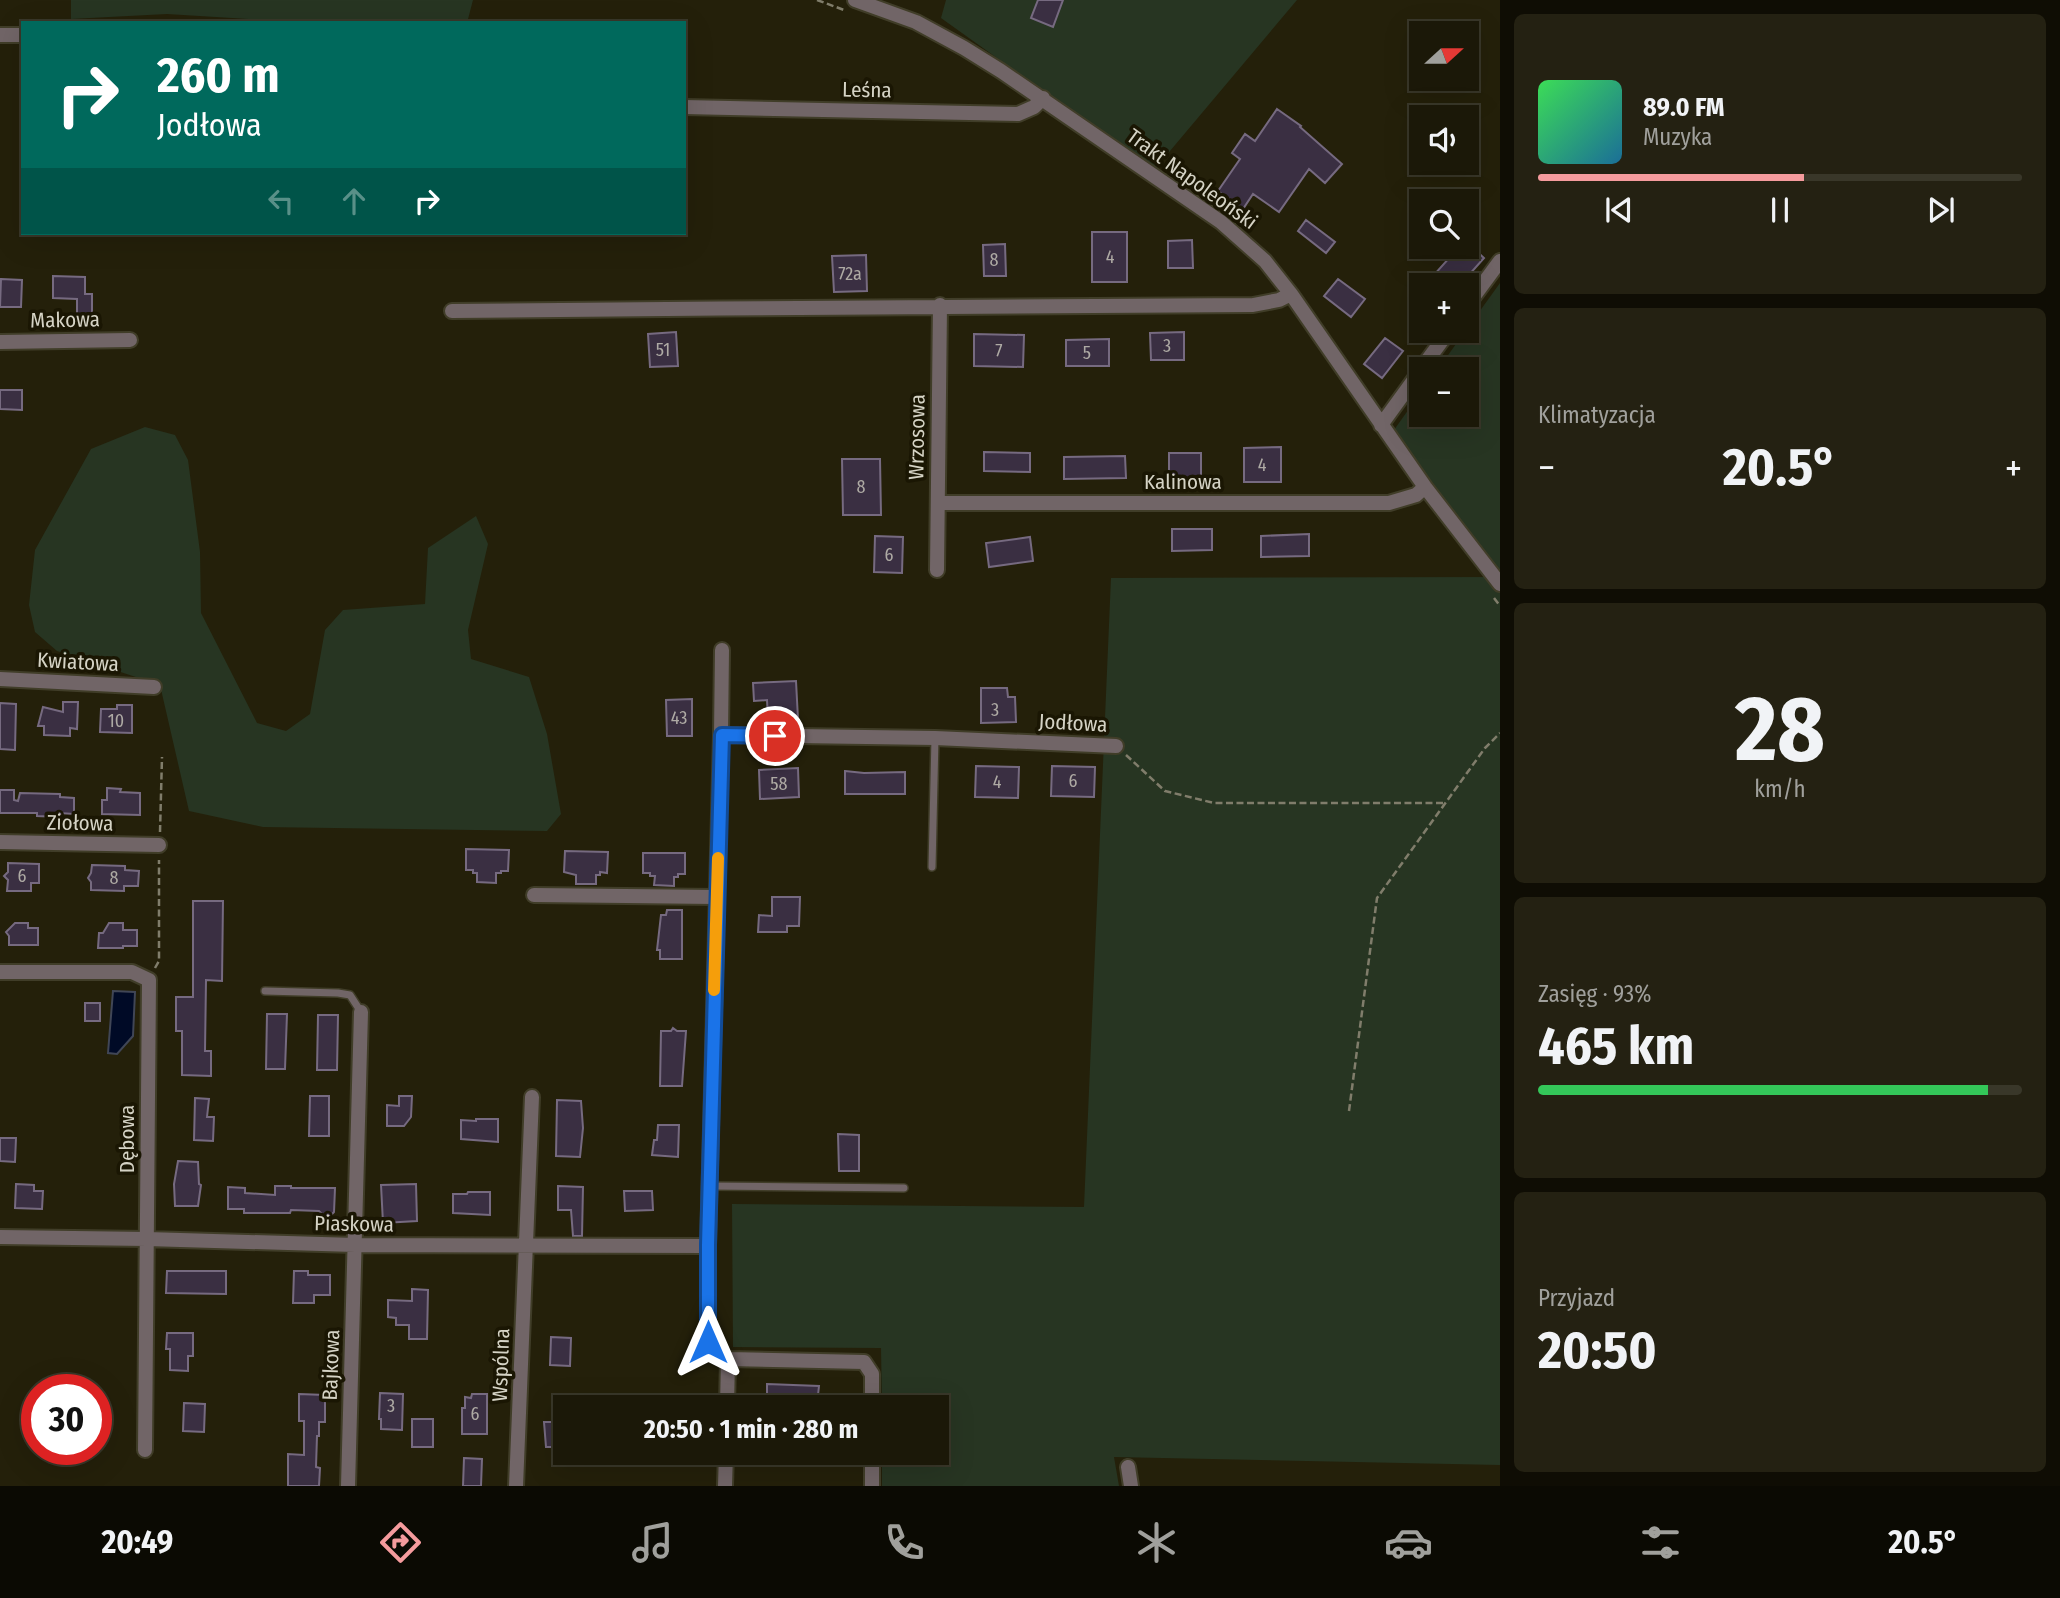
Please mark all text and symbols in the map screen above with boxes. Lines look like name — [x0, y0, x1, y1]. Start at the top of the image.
north arrow — [1409, 21, 1479, 91]
map controls — [1409, 21, 1479, 427]
text: 260 m — [157, 46, 280, 105]
icon: right — [42, 49, 133, 140]
street label: Leśna — [842, 77, 892, 103]
text: 89.0 FM — [1643, 92, 1725, 123]
button: sound — [1409, 105, 1479, 175]
text: Jodłowa — [157, 106, 262, 144]
street label: Trakt Napoleoński — [1122, 123, 1262, 235]
text: Muzyka — [1643, 123, 1712, 151]
icon: left — [262, 182, 300, 220]
icon: ahead — [335, 182, 373, 220]
icon: right — [408, 182, 446, 220]
button: search — [1409, 189, 1479, 259]
icon: previous — [1600, 191, 1638, 229]
icon: pause — [1761, 191, 1799, 229]
icon: next — [1922, 191, 1960, 229]
house number: 4 — [1106, 246, 1115, 268]
house number: 8 — [990, 249, 999, 271]
house number: 72a — [838, 263, 862, 285]
button: + — [1409, 273, 1479, 343]
street label: Makowa — [30, 306, 100, 334]
house number: 3 — [1163, 335, 1171, 357]
house number: 51 — [656, 339, 670, 361]
house number: 7 — [995, 340, 1003, 362]
house number: 5 — [1083, 342, 1091, 364]
button: − — [1409, 357, 1479, 427]
street label: Wrzosowa — [903, 394, 931, 480]
text: Klimatyzacja — [1538, 401, 1656, 429]
text: 20.5° — [1723, 436, 1837, 499]
text: − — [1538, 445, 1555, 491]
text: + — [2005, 445, 2022, 491]
house number: 4 — [1258, 454, 1267, 476]
street label: Kalinowa — [1144, 469, 1222, 495]
house number: 8 — [857, 476, 866, 498]
house number: 6 — [885, 544, 894, 566]
street label: Kwiatowa — [37, 647, 119, 677]
text: 28 — [1735, 675, 1825, 784]
house number: 3 — [991, 699, 999, 721]
pin — [745, 706, 805, 766]
house number: 43 — [671, 707, 687, 729]
street label: Jodłowa — [1038, 708, 1108, 738]
house number: 10 — [108, 710, 124, 732]
icon: arrive — [756, 717, 794, 755]
house number: 6 — [1069, 770, 1078, 792]
house number: 4 — [993, 771, 1002, 793]
house number: 58 — [770, 773, 788, 795]
text: km/h — [1754, 775, 1806, 803]
street label: Ziołowa — [46, 809, 114, 837]
house number: 6 — [18, 865, 27, 887]
house number: 8 — [110, 867, 119, 889]
text: Zasięg · 93% — [1538, 980, 1651, 1008]
text: 465 km — [1538, 1015, 1694, 1078]
street label: Dębowa — [114, 1105, 140, 1173]
street label: Piaskowa — [314, 1210, 394, 1238]
text: Przyjazd — [1538, 1284, 1615, 1312]
position arrow — [671, 1305, 745, 1379]
text: 20:50 — [1538, 1319, 1657, 1382]
street label: Wspólna — [487, 1328, 515, 1402]
street label: Bajkowa — [317, 1329, 345, 1401]
speed limit sign: 30 — [21, 1374, 112, 1465]
house number: 3 — [387, 1395, 395, 1417]
house number: 6 — [471, 1403, 480, 1425]
text: 20:50 · 1 min · 280 m — [644, 1414, 858, 1445]
icon: directions — [376, 1518, 425, 1567]
icon: music — [628, 1518, 677, 1567]
icon: phone — [880, 1518, 929, 1567]
icon: climate — [1132, 1518, 1181, 1567]
icon: car — [1384, 1518, 1433, 1567]
icon: filters — [1636, 1518, 1685, 1567]
text: 20:49 — [101, 1523, 173, 1561]
text: 20.5° — [1888, 1523, 1958, 1561]

